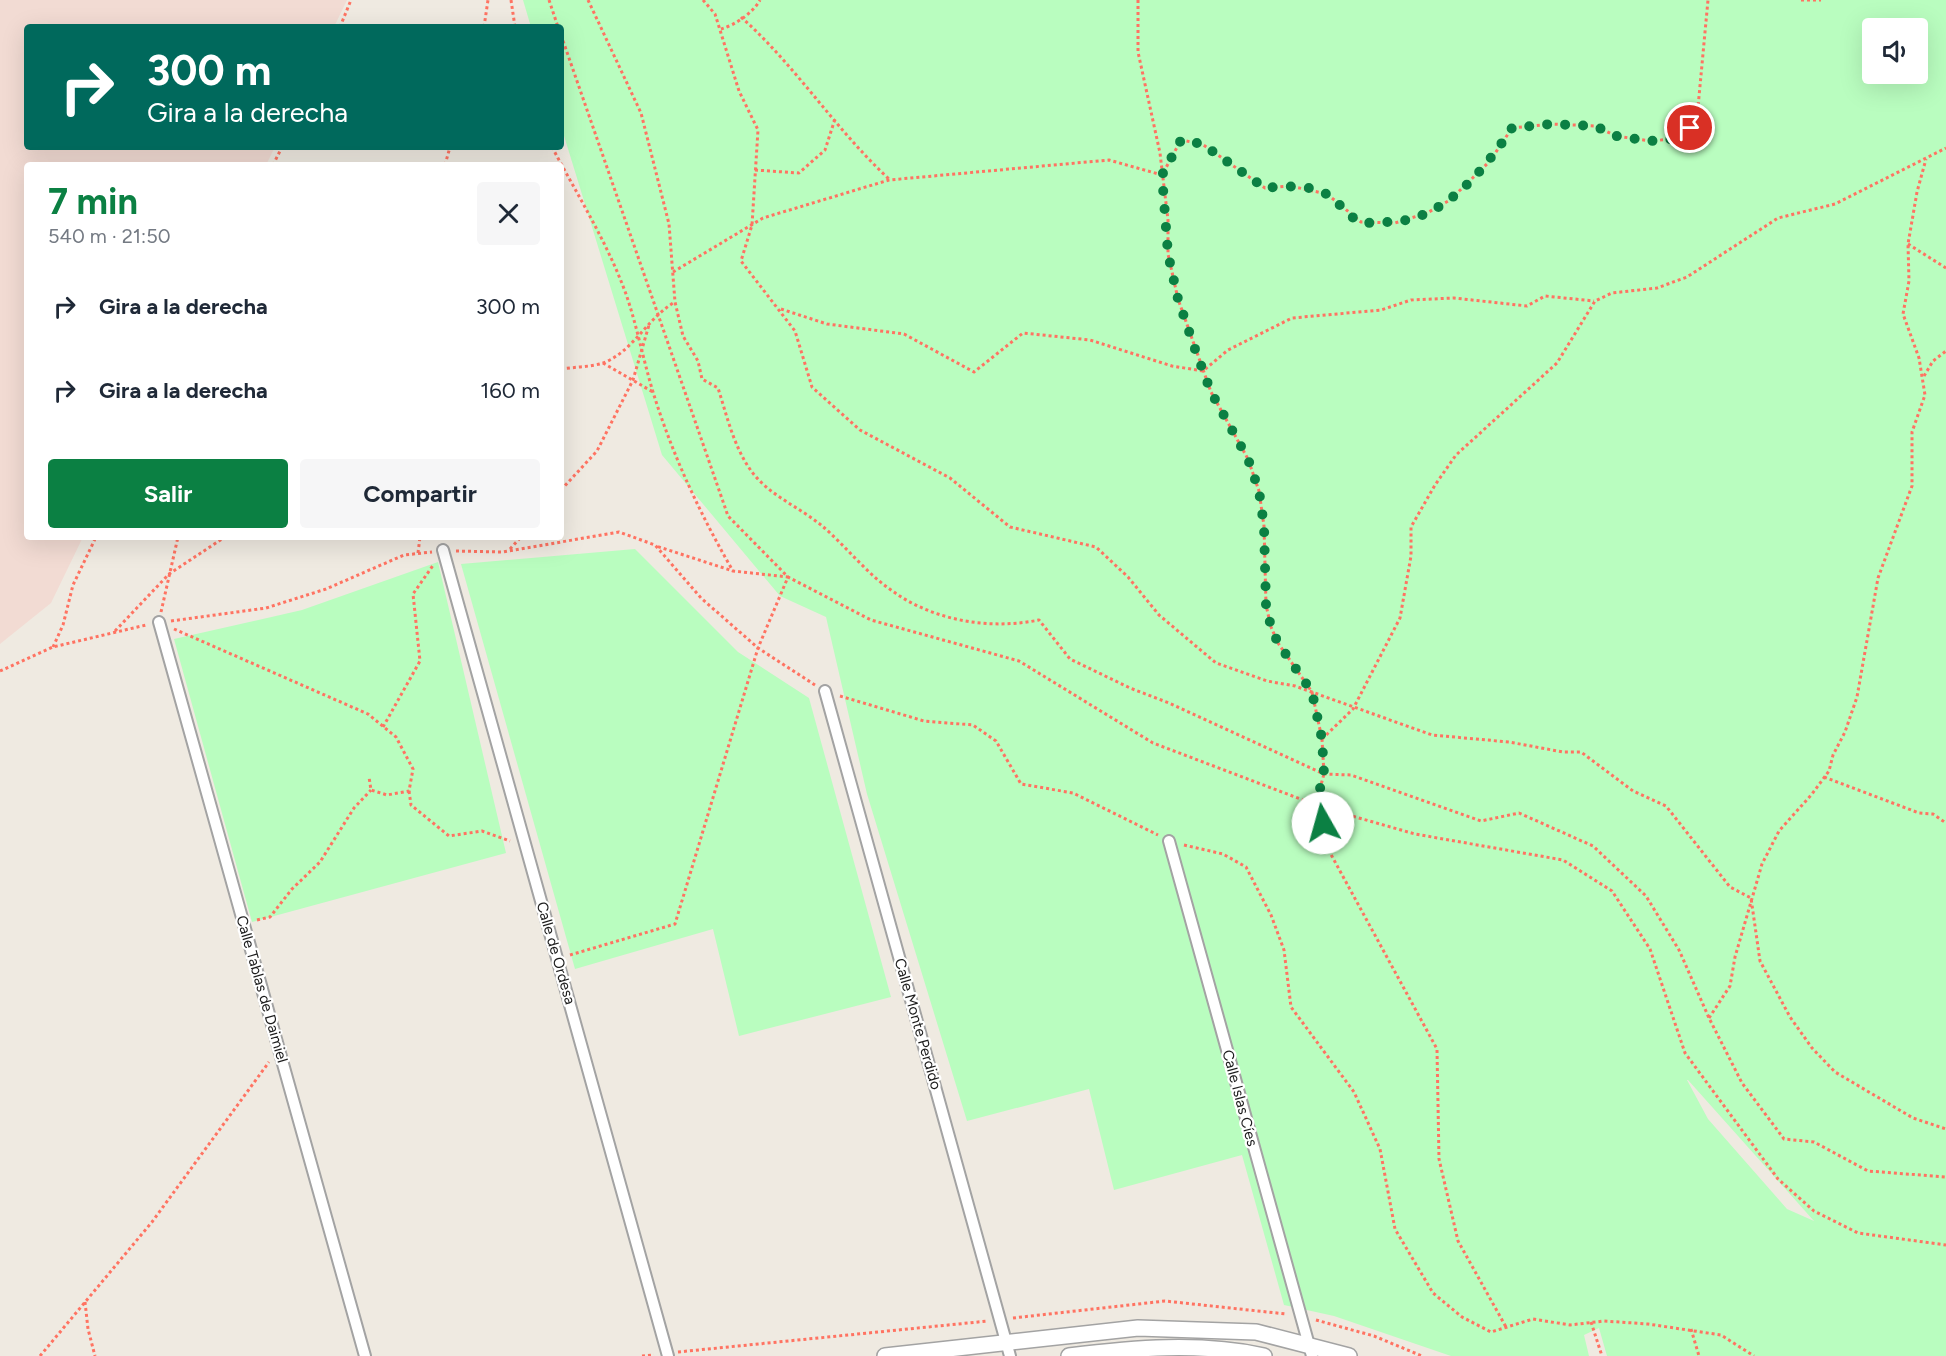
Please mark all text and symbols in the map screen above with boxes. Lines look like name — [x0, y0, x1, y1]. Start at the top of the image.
map controls — [1862, 18, 1928, 84]
button: sound — [1862, 18, 1928, 84]
text: 300 m — [147, 45, 271, 96]
icon: right — [48, 48, 126, 126]
text: Gira a la derecha — [147, 96, 348, 129]
pin — [1664, 102, 1715, 153]
icon: arrive — [1673, 111, 1706, 144]
text: 7 min — [48, 180, 138, 223]
button: close — [477, 182, 540, 245]
text: 540 m · 21:50 — [48, 224, 170, 248]
icon: right — [48, 290, 81, 323]
text: Gira a la derecha — [99, 293, 268, 320]
text: 300 m — [476, 293, 540, 320]
icon: right — [48, 374, 81, 407]
text: Gira a la derecha — [99, 377, 268, 404]
text: 160 m — [480, 377, 540, 404]
button: Salir — [48, 459, 288, 528]
button: Compartir — [300, 459, 540, 528]
position arrow — [1291, 791, 1355, 855]
street label: Calle de Ordesa — [533, 900, 579, 1006]
street label: Calle Tablas de Daimiel — [232, 913, 292, 1065]
street label: Calle Monte Perdido — [891, 956, 945, 1092]
street label: Calle Islas Cíes — [1218, 1048, 1262, 1148]

